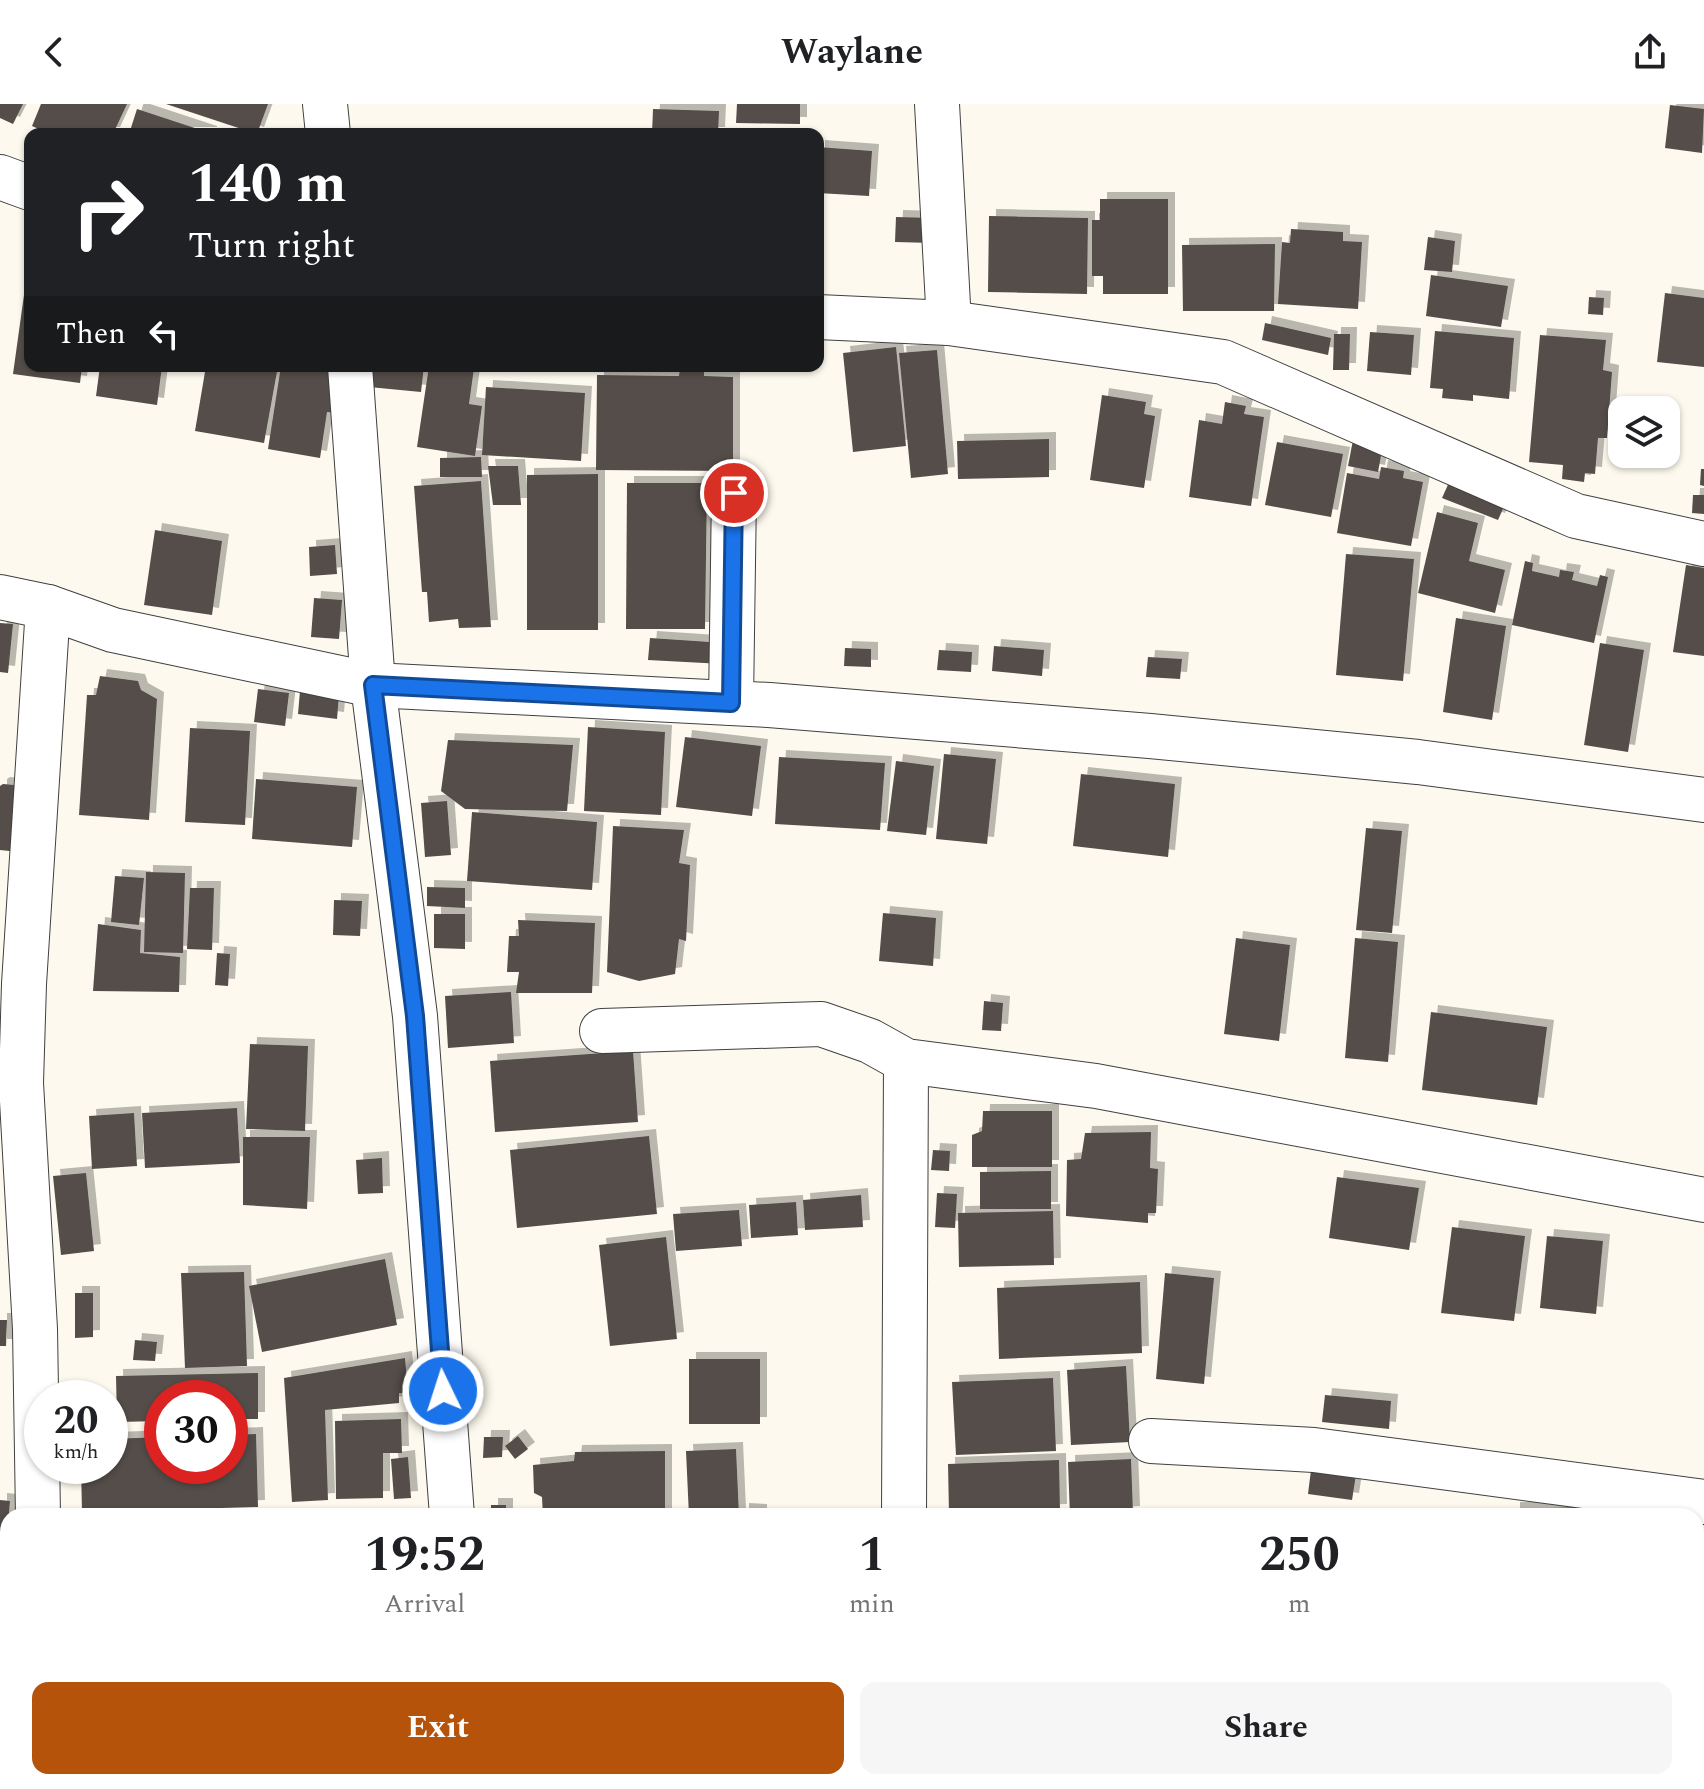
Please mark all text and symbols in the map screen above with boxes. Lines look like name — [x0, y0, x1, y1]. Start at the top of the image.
text: Waylane — [781, 25, 923, 80]
icon: back — [32, 30, 76, 74]
icon: share — [1628, 30, 1672, 74]
text: 140 m — [188, 142, 347, 227]
icon: right — [56, 160, 160, 264]
text: Turn right — [188, 219, 355, 274]
text: Then — [56, 311, 126, 357]
icon: left — [142, 312, 186, 356]
map controls — [1608, 396, 1680, 468]
button: layers — [1608, 396, 1680, 468]
pin — [700, 459, 768, 527]
icon: arrive — [712, 471, 756, 515]
position arrow — [401, 1349, 485, 1433]
speed limit sign: 30 — [144, 1380, 248, 1484]
text: 20 — [54, 1391, 98, 1452]
text: km/h — [54, 1437, 99, 1467]
text: 19:52 — [364, 1519, 485, 1592]
text: 1 — [858, 1519, 885, 1592]
text: 250 — [1259, 1519, 1340, 1592]
text: Arrival — [384, 1584, 465, 1624]
text: min — [849, 1584, 895, 1624]
text: m — [1288, 1584, 1310, 1624]
button: Exit — [32, 1682, 844, 1774]
button: Share — [860, 1682, 1672, 1774]

